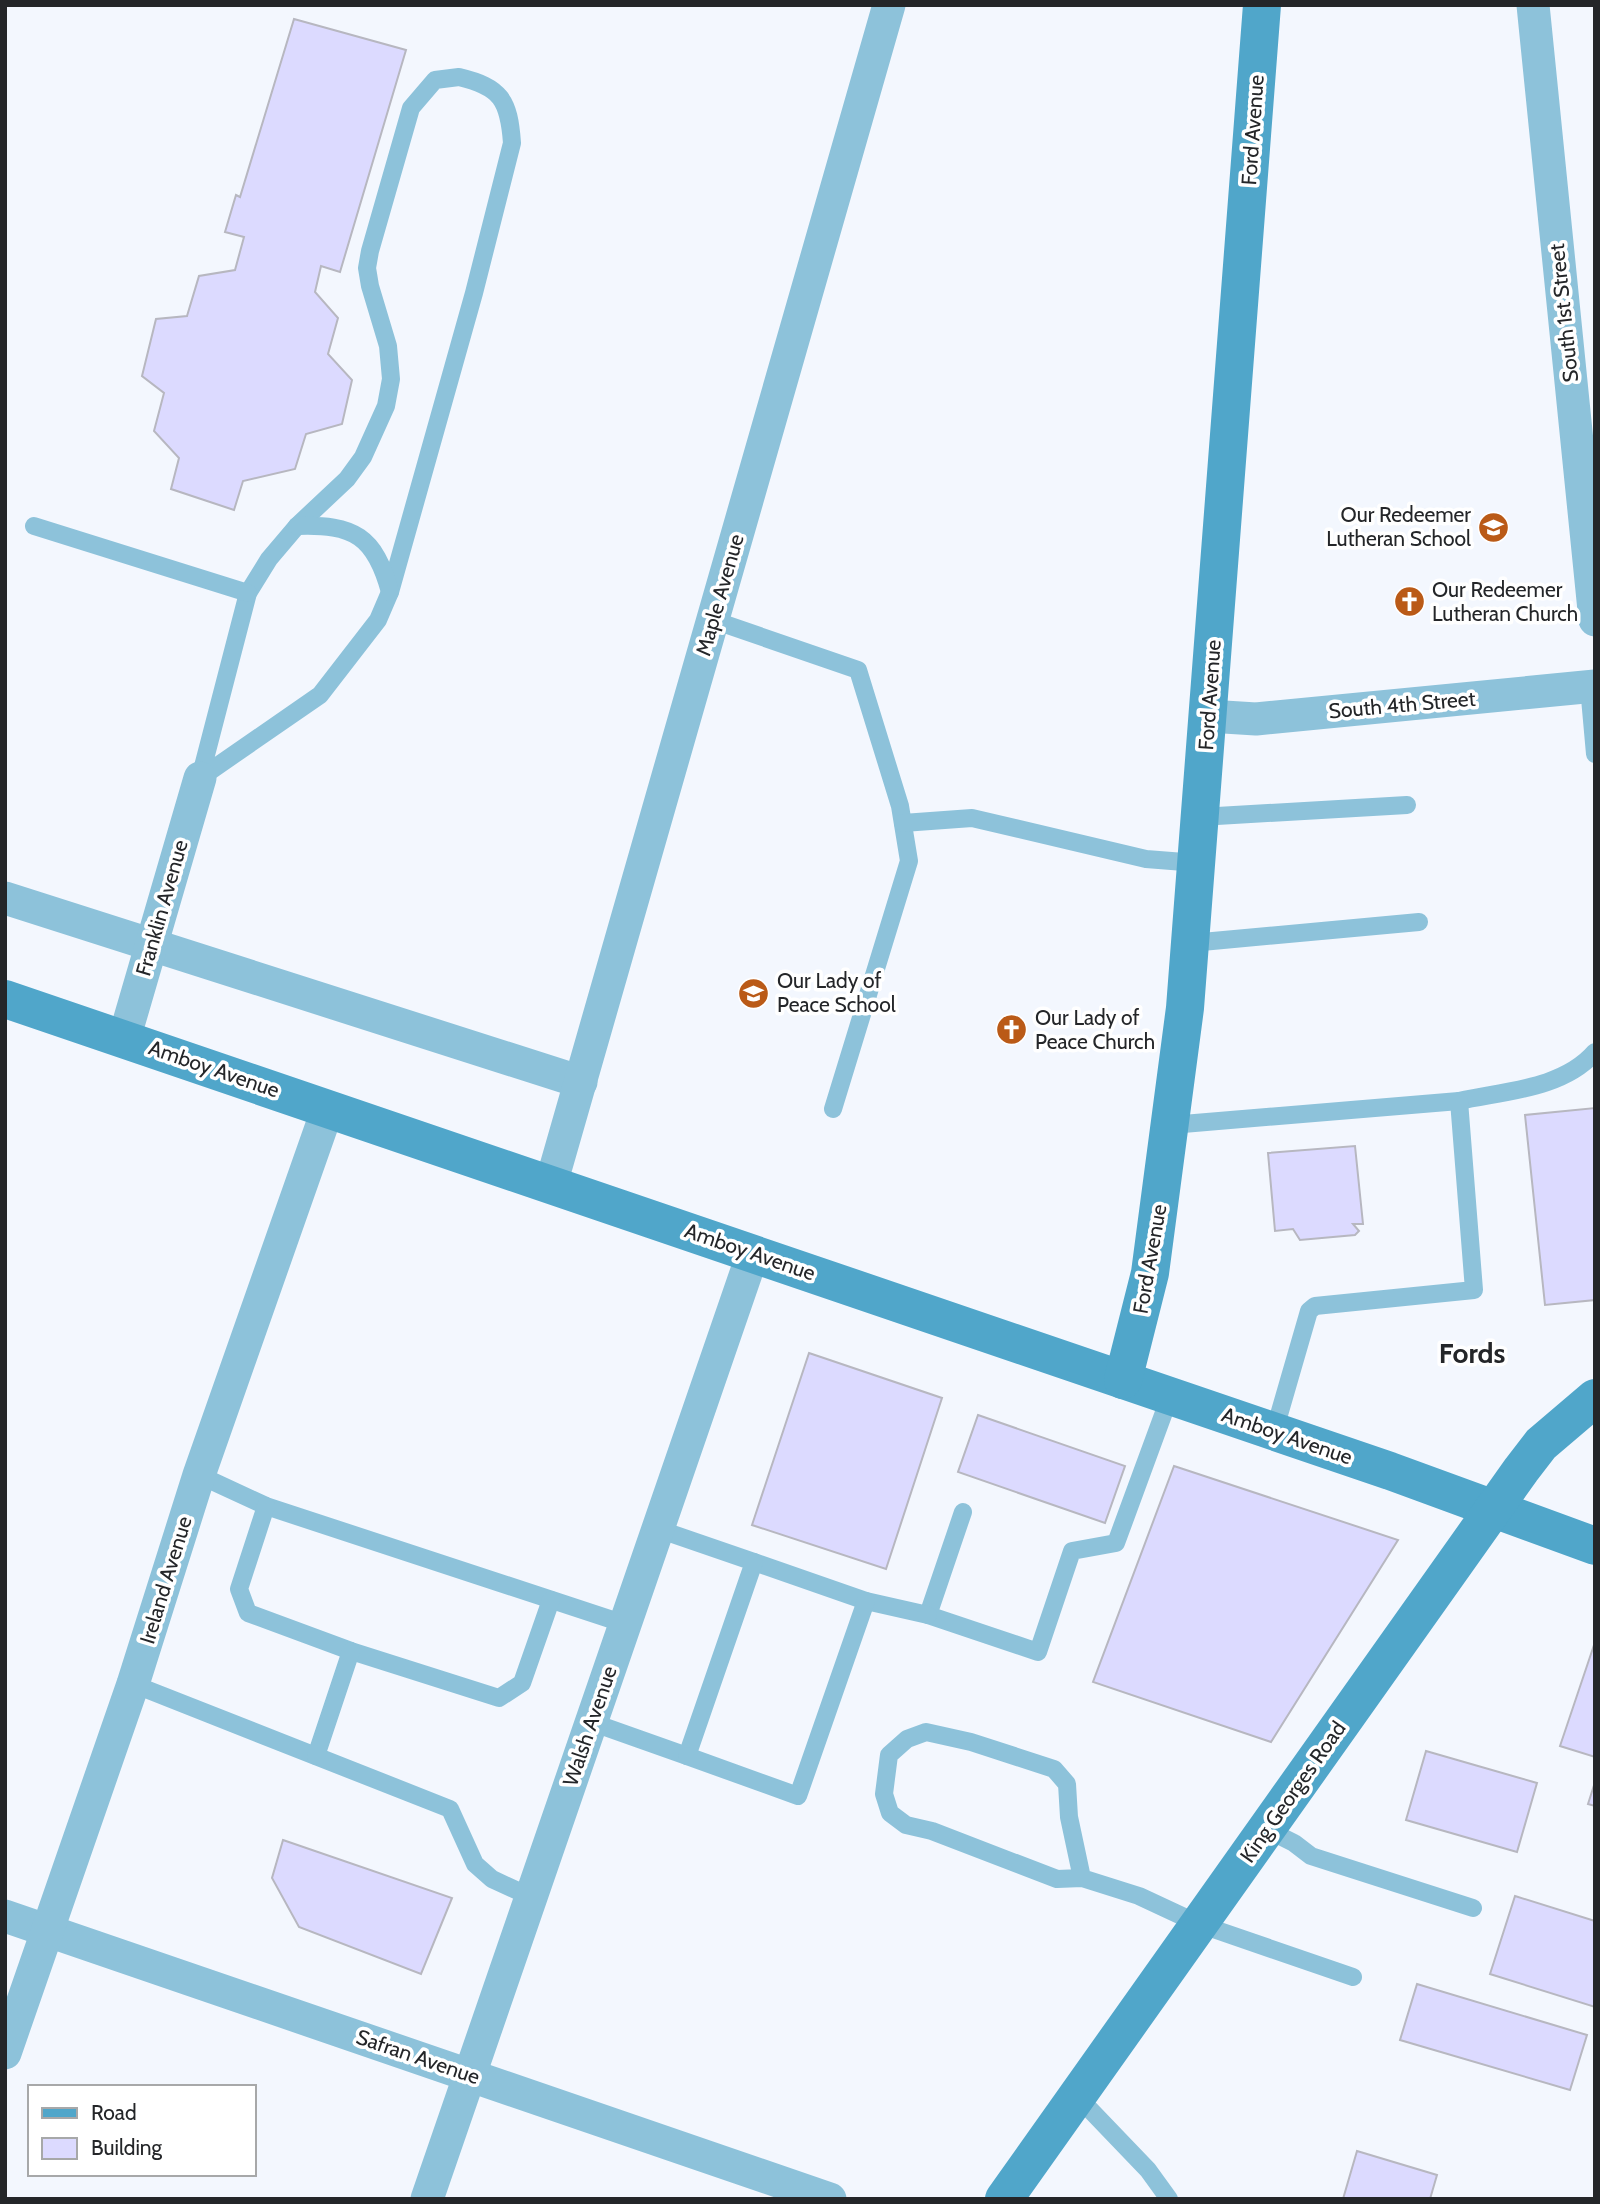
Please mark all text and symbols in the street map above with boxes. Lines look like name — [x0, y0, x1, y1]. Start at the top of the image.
street label: Ford Avenue — [1236, 74, 1269, 186]
street label: South 1st Street — [1544, 242, 1583, 384]
place label: Our Redeemer Lutheran School — [1326, 502, 1471, 551]
school or university icon: Our Redeemer Lutheran School — [1477, 510, 1511, 544]
street label: Maple Avenue — [690, 531, 749, 659]
place label: Our Redeemer Lutheran Church — [1432, 577, 1578, 626]
church icon: Our Redeemer Lutheran Church — [1392, 585, 1426, 619]
street label: Ford Avenue — [1193, 639, 1226, 751]
street label: South 4th Street — [1327, 686, 1476, 723]
street label: Franklin Avenue — [130, 837, 193, 979]
place label: Our Lady of Peace School — [777, 968, 896, 1017]
school or university icon: Our Lady of Peace School — [737, 976, 771, 1010]
place label: Our Lady of Peace Church — [1035, 1005, 1155, 1054]
church icon: Our Lady of Peace Church — [995, 1013, 1029, 1047]
street label: Amboy Avenue — [146, 1035, 283, 1103]
street label: Ford Avenue — [1128, 1202, 1171, 1316]
street label: Amboy Avenue — [682, 1218, 819, 1286]
district label: Fords — [1439, 1336, 1505, 1370]
street label: Amboy Avenue — [1219, 1402, 1356, 1470]
street label: Ireland Avenue — [134, 1513, 197, 1647]
street label: Walsh Avenue — [557, 1662, 622, 1789]
street label: King Georges Road — [1235, 1716, 1351, 1867]
street label: Safran Avenue — [353, 2024, 483, 2089]
legend — [28, 2085, 256, 2176]
text: Road — [91, 2100, 137, 2125]
text: Building — [91, 2135, 163, 2160]

